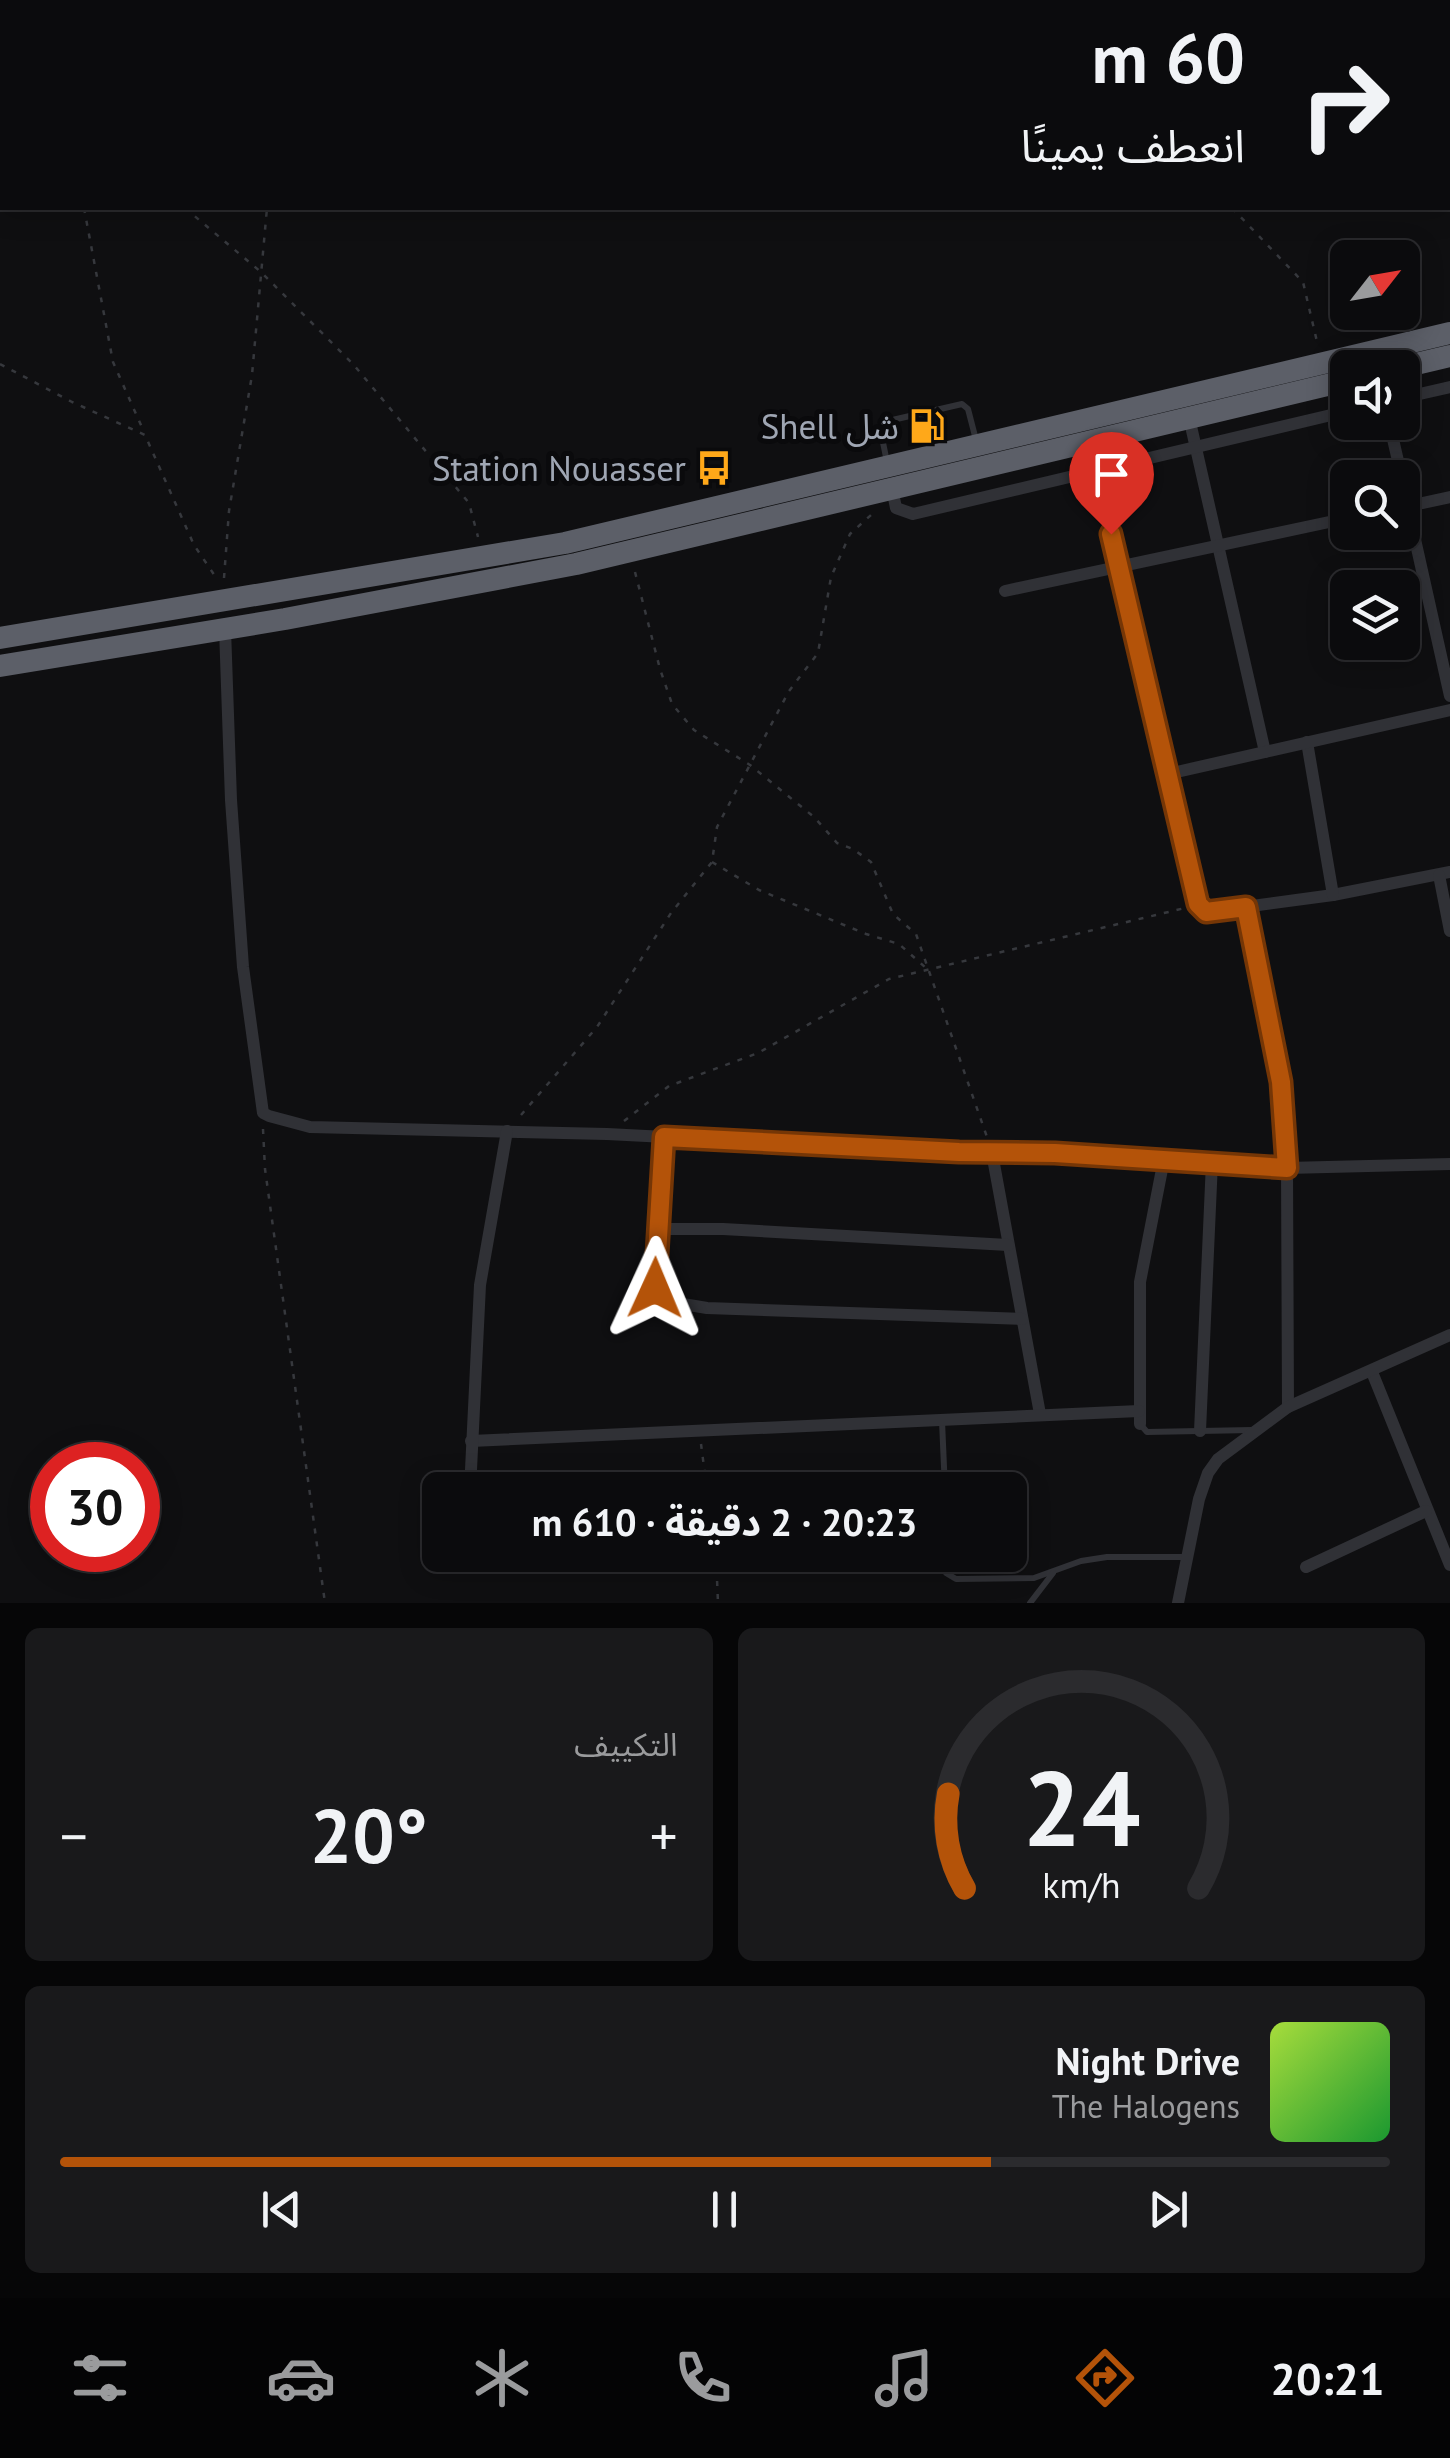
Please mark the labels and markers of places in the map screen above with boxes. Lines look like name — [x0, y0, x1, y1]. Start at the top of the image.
place label: Shell شل — [761, 403, 899, 449]
fuel station icon: Shell شل — [908, 407, 946, 445]
pin — [1069, 432, 1154, 535]
place label: Station Nouasser — [432, 445, 686, 491]
bus stop icon: Station Nouasser — [695, 449, 733, 487]

